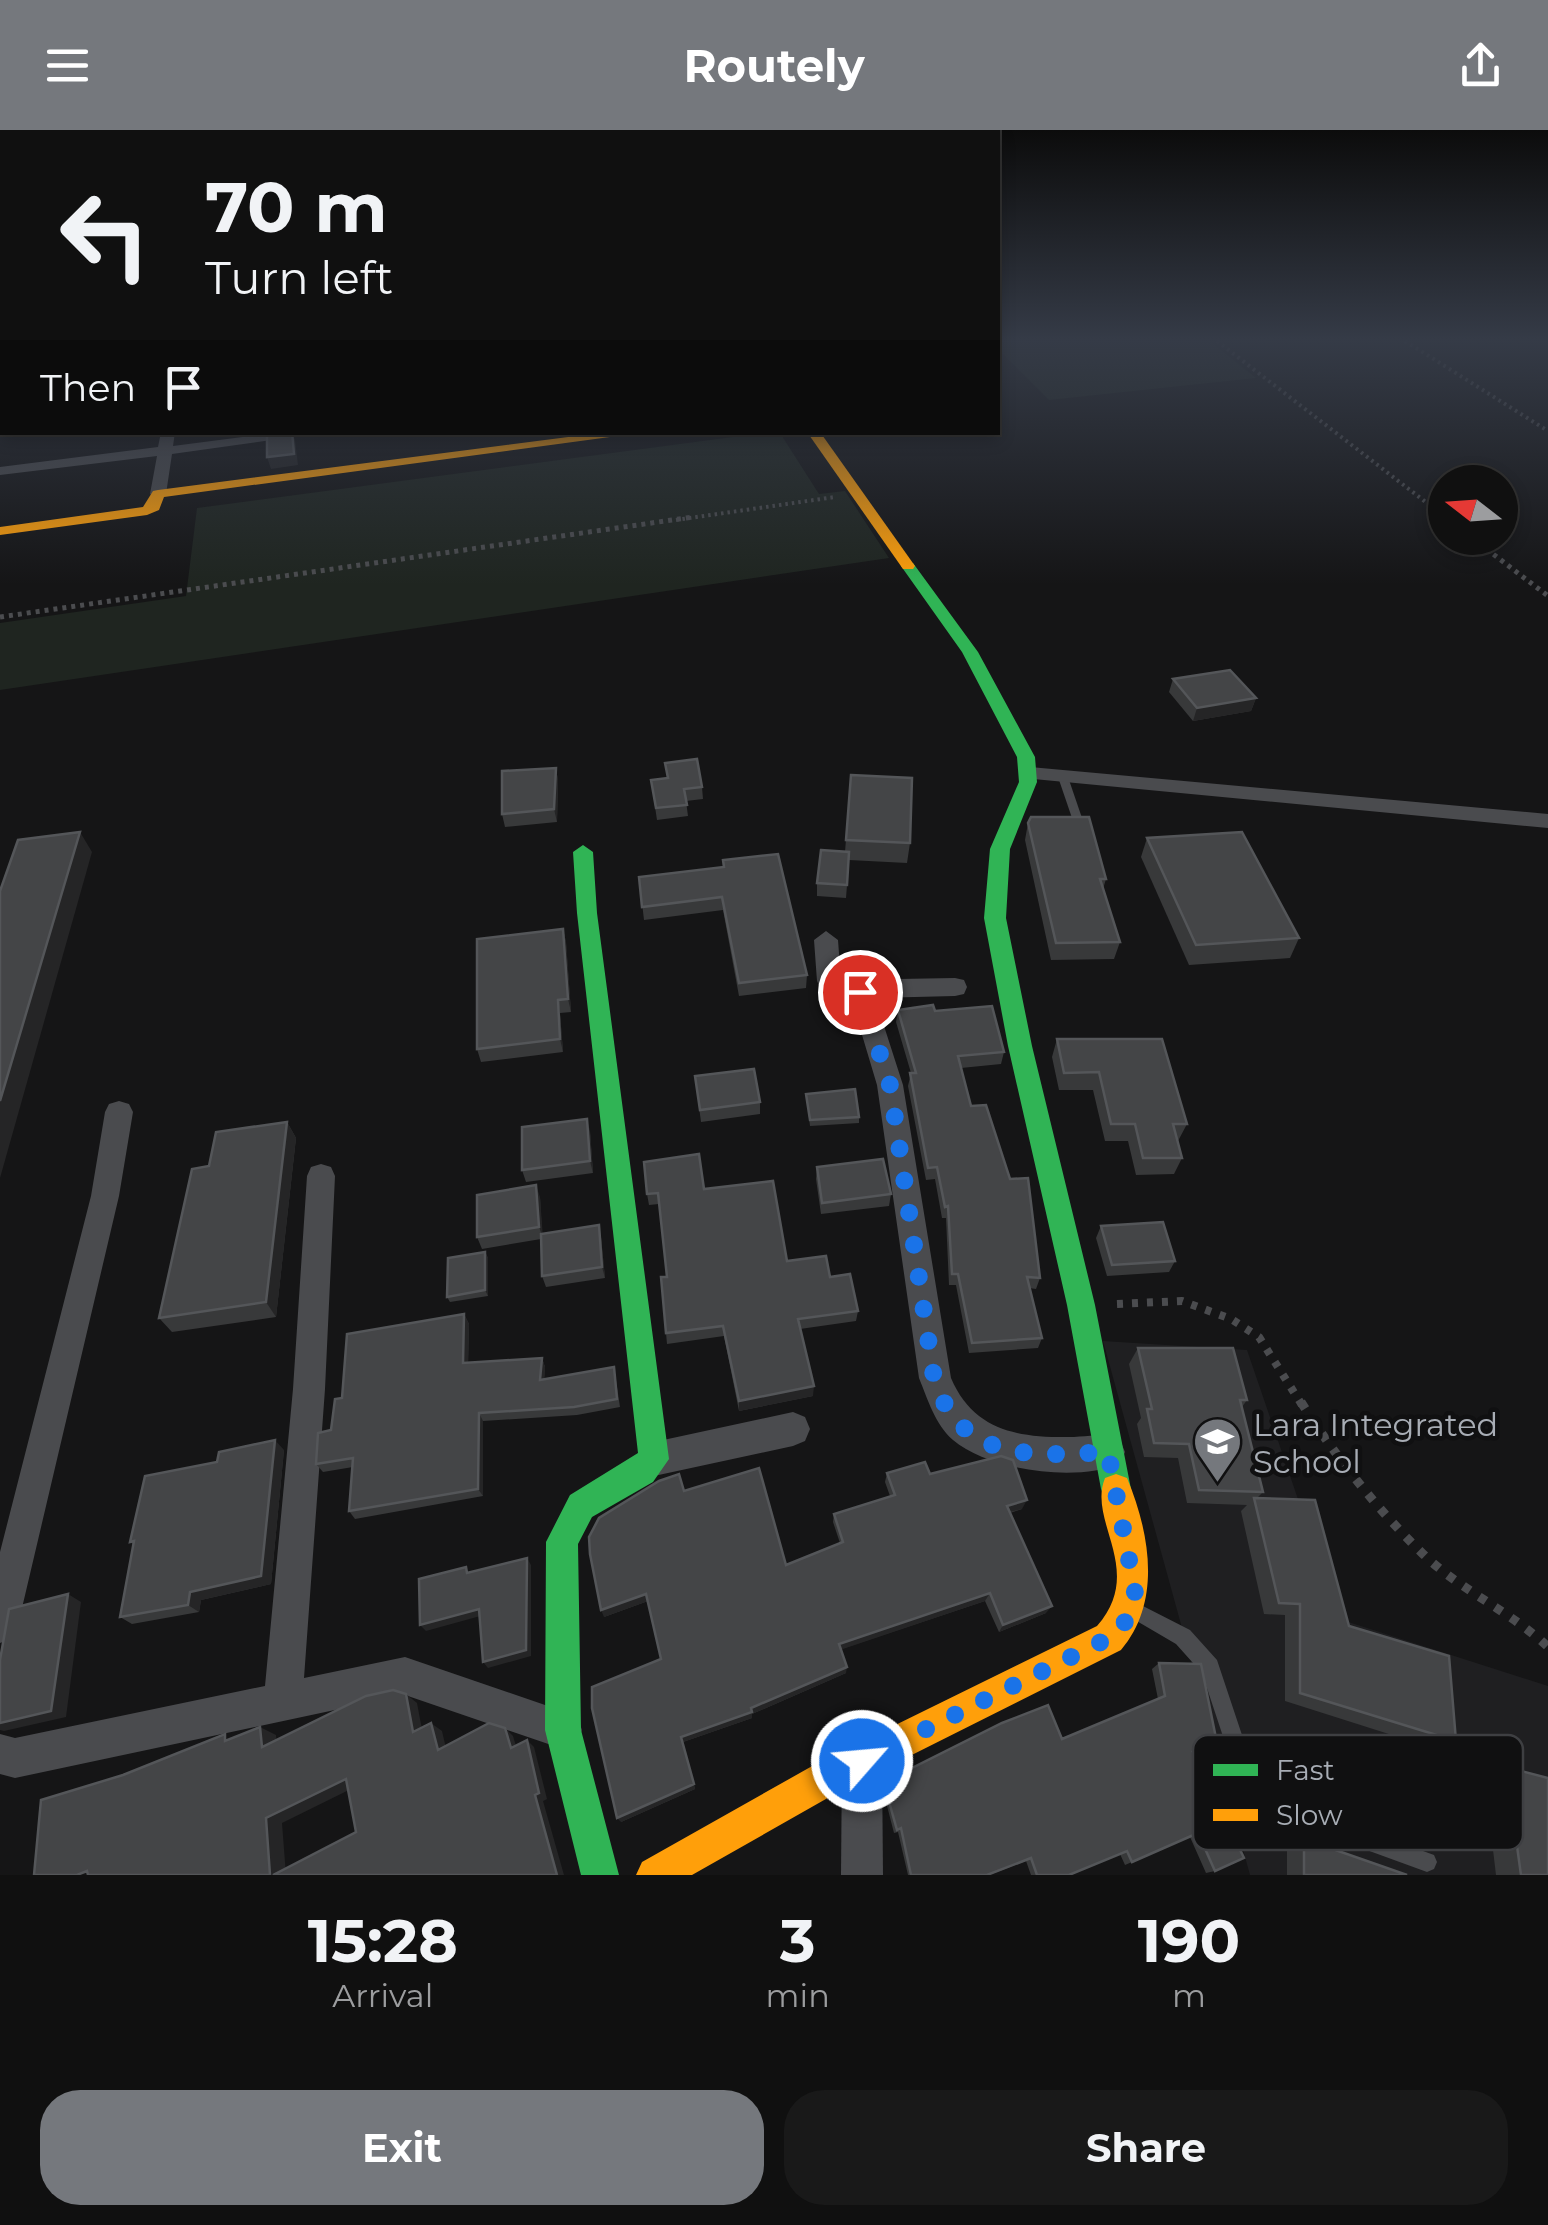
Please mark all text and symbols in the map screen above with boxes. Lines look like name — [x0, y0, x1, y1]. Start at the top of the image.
icon: menu — [40, 38, 95, 93]
text: Routely — [683, 38, 865, 93]
icon: share — [1453, 38, 1508, 93]
text: 70 m — [205, 164, 388, 250]
icon: left — [40, 170, 170, 300]
text: Turn left — [205, 250, 393, 305]
icon: arrive — [156, 360, 211, 415]
text: Then — [40, 364, 136, 411]
north arrow — [1428, 465, 1518, 555]
map controls — [1428, 465, 1518, 555]
pin — [818, 950, 903, 1035]
icon: arrive — [833, 965, 888, 1020]
place label: Lara Integrated School — [1253, 1405, 1498, 1481]
school or university icon: Lara Integrated School — [1192, 1416, 1244, 1484]
position arrow — [810, 1709, 914, 1813]
legend — [1193, 1735, 1523, 1850]
text: Fast — [1276, 1753, 1335, 1787]
text: Slow — [1276, 1798, 1343, 1832]
text: 15:28 — [308, 1904, 458, 1977]
text: 3 — [780, 1904, 815, 1977]
text: 190 — [1138, 1904, 1240, 1977]
text: Arrival — [332, 1976, 433, 2015]
text: min — [766, 1976, 830, 2015]
text: m — [1172, 1976, 1206, 2015]
button: Exit — [40, 2090, 764, 2205]
button: Share — [784, 2090, 1508, 2205]

